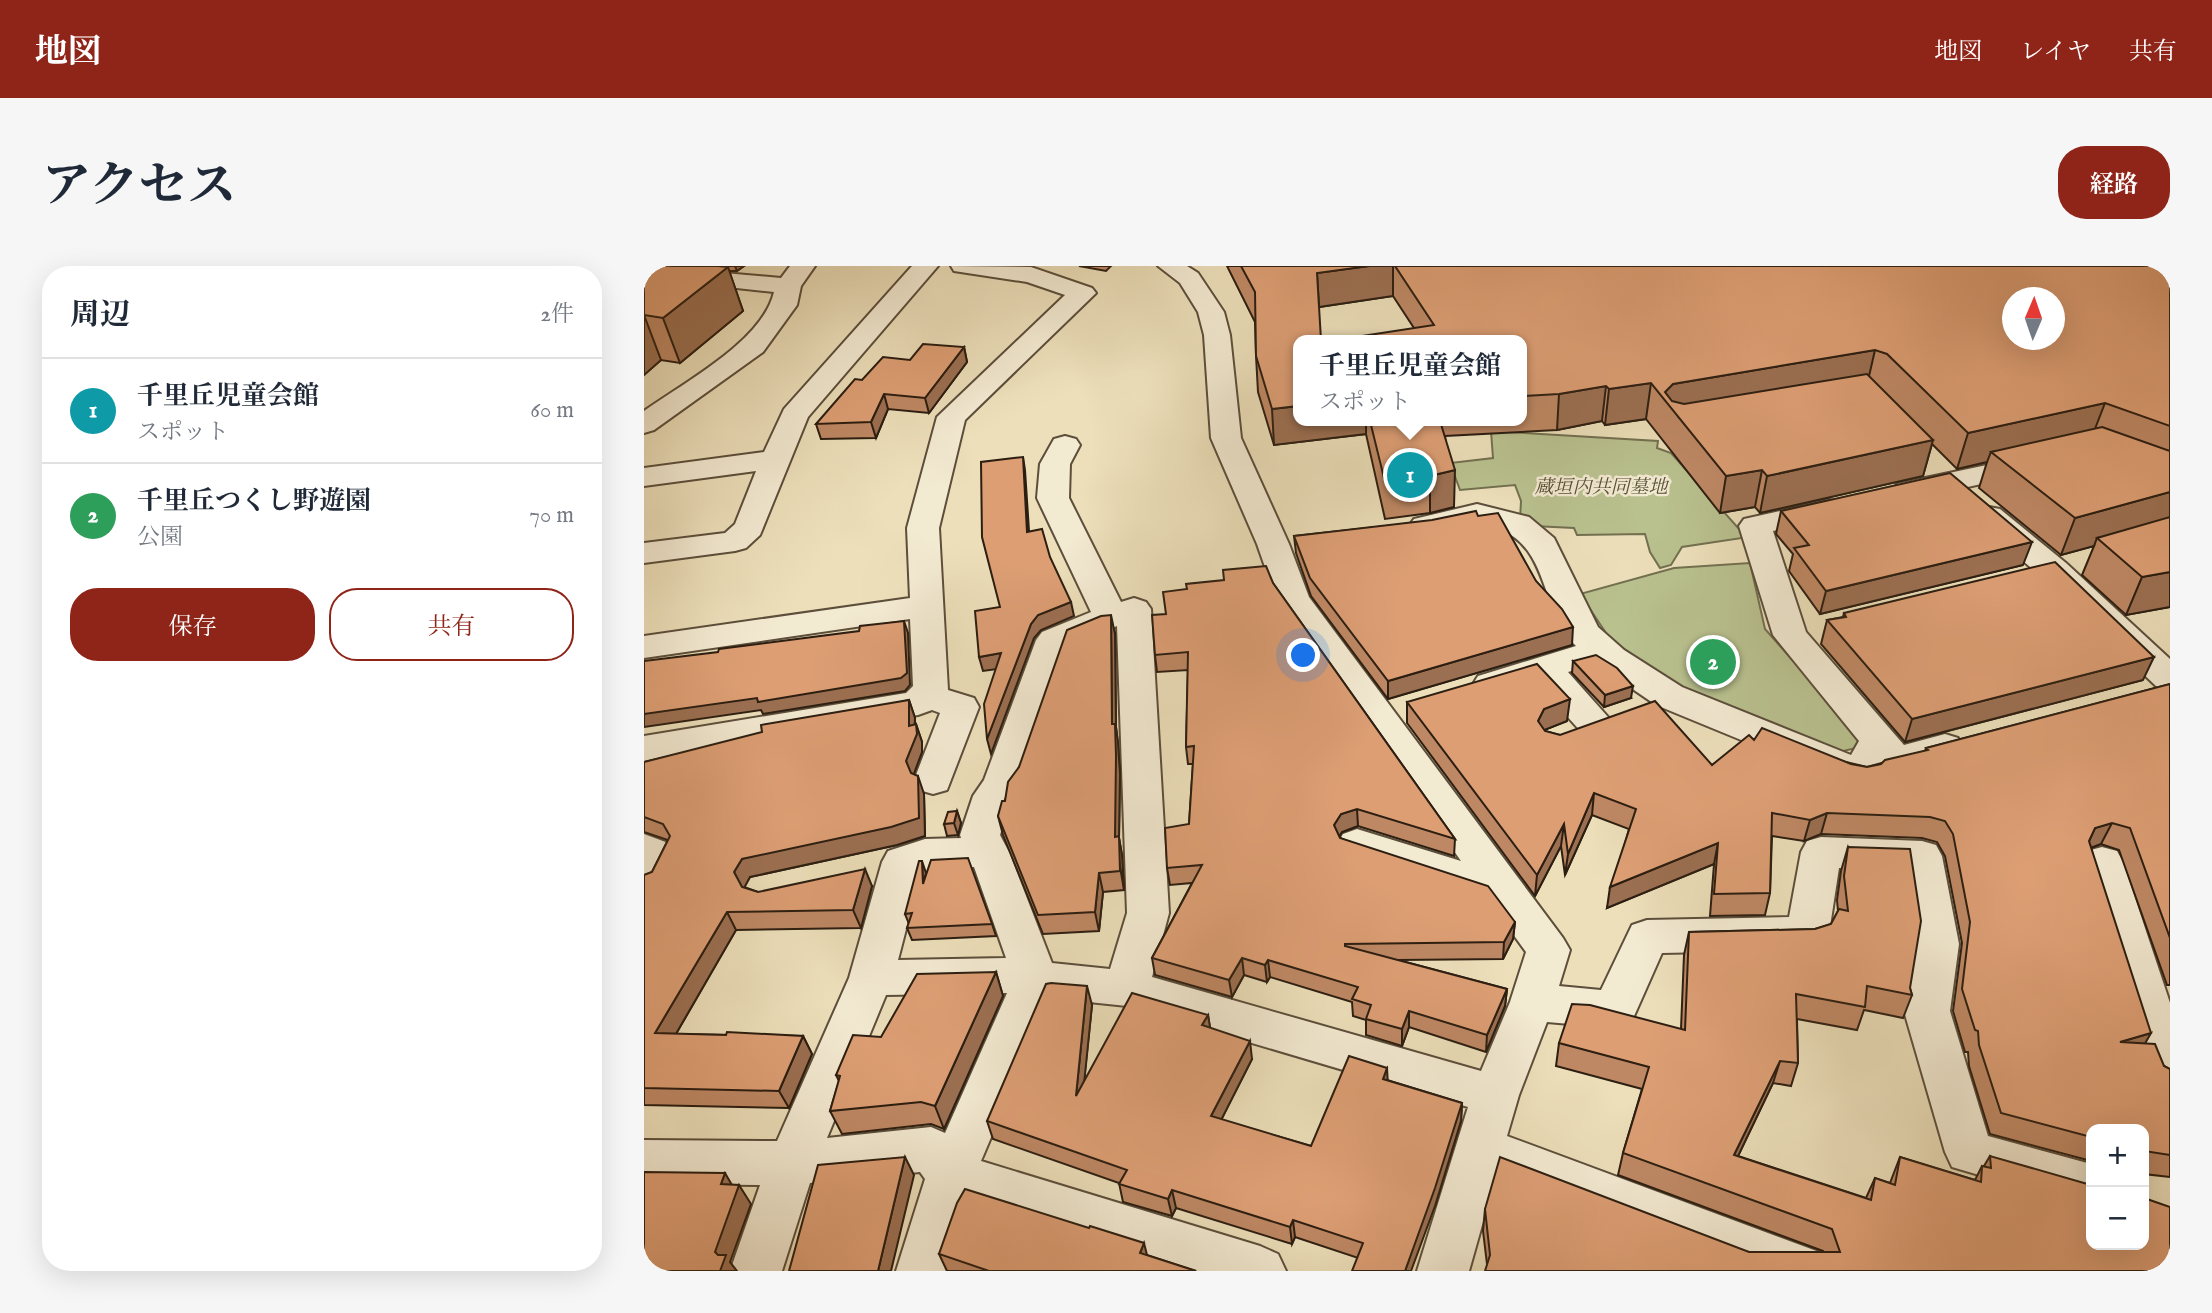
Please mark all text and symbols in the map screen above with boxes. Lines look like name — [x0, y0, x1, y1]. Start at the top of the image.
text: 地図 — [35, 32, 101, 74]
text: 地図 — [1934, 37, 1982, 68]
text: レイヤ — [2020, 37, 2091, 68]
text: 共有 — [2129, 37, 2177, 68]
button: 経路 — [2058, 146, 2170, 219]
text: アクセス — [42, 157, 237, 219]
north arrow — [2002, 287, 2065, 350]
text: 周辺 — [70, 297, 130, 335]
text: 2件 — [540, 300, 574, 329]
popup — [1293, 335, 1527, 426]
text: 千里丘児童会館 — [1319, 350, 1501, 383]
text: 千里丘児童会館 — [137, 380, 319, 413]
text: スポット — [1319, 388, 1411, 417]
text: 1 — [89, 396, 97, 425]
text: 60 m — [530, 396, 574, 425]
text: スポット — [137, 418, 229, 447]
pin: 1 — [1387, 449, 1433, 501]
park label: 蔵垣内共同墓地 — [1534, 476, 1669, 500]
text: 千里丘つくし野遊園 — [137, 485, 371, 518]
text: 2 — [88, 501, 98, 530]
text: 70 m — [529, 501, 574, 530]
text: 公園 — [137, 523, 183, 552]
button: 保存 — [70, 588, 315, 661]
button: 共有 — [329, 588, 574, 661]
pin: 2 — [1690, 636, 1736, 688]
your location — [1286, 638, 1320, 672]
map controls — [2086, 1124, 2149, 1250]
button: + — [2086, 1124, 2149, 1187]
button: − — [2086, 1187, 2149, 1250]

